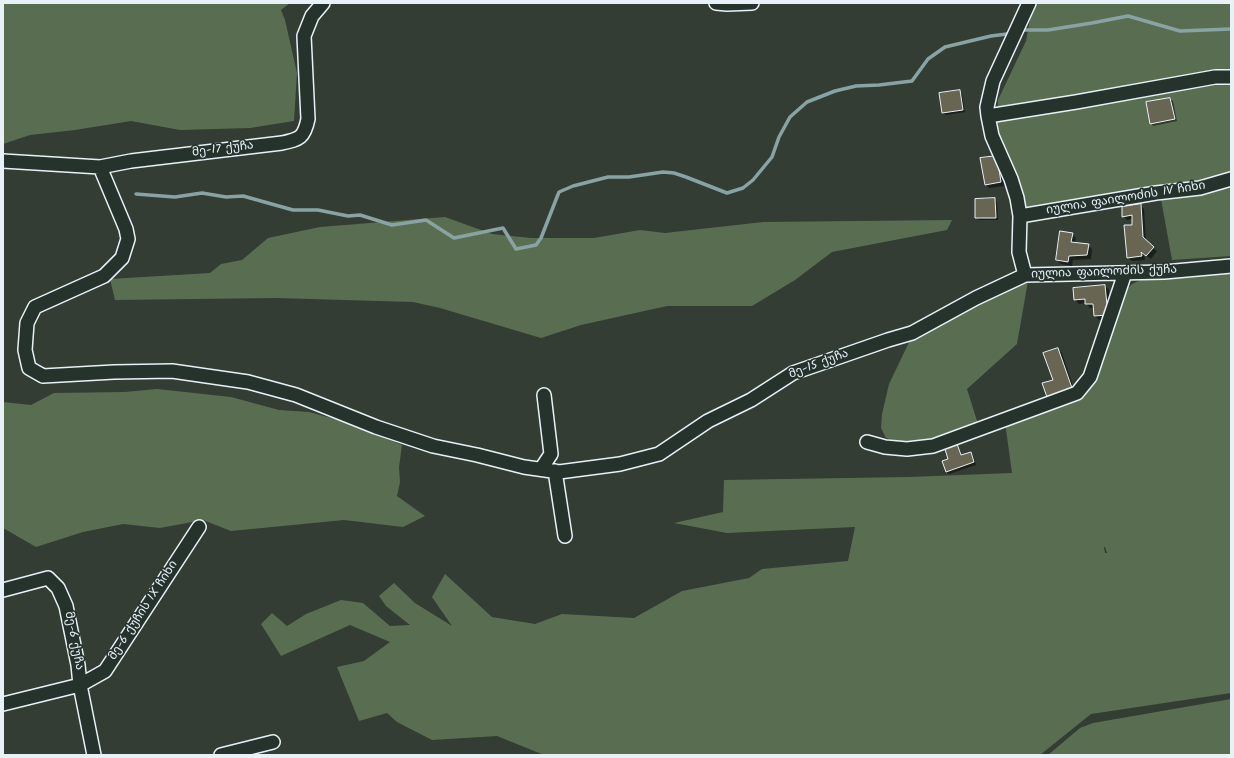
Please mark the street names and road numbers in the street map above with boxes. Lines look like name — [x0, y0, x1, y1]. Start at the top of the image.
street label: მე-17 ქუჩა — [191, 139, 255, 161]
street label: იულია ფაილოძის IV ჩიხი — [1045, 179, 1207, 219]
street label: იულია ფაილოძის ქუჩა — [1031, 263, 1177, 283]
street label: მე-15 ქუჩა — [787, 347, 851, 383]
street label: მე-6 ქუჩის IX ჩიხი — [106, 559, 182, 663]
street label: მე-6 ქუჩა — [60, 611, 86, 671]

